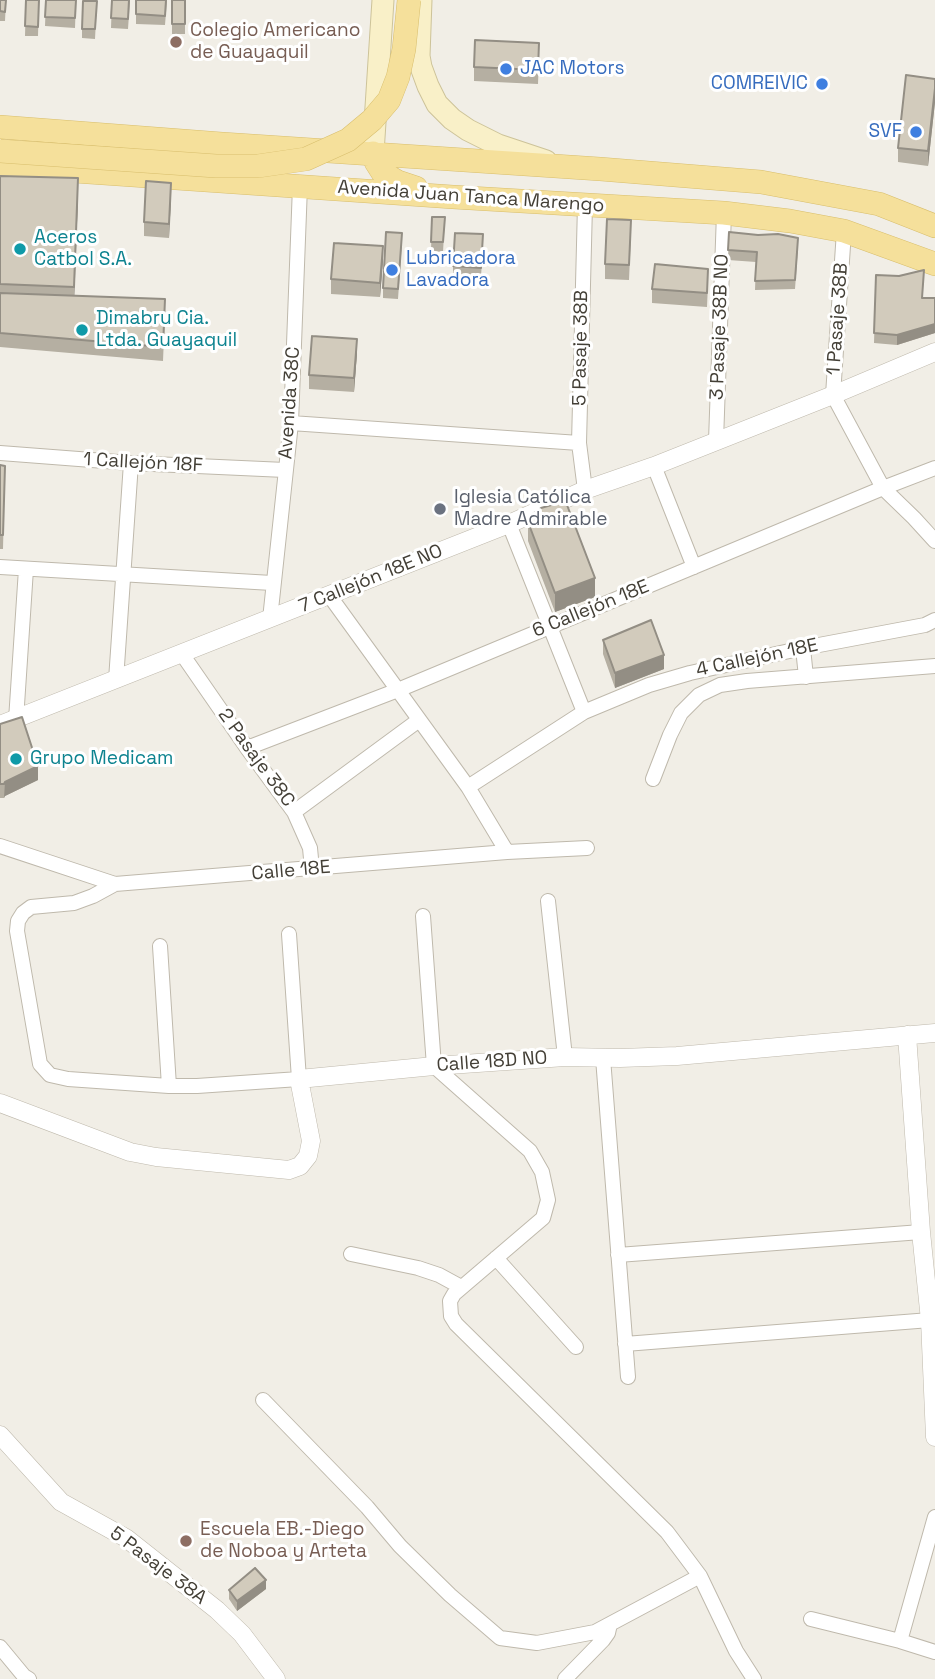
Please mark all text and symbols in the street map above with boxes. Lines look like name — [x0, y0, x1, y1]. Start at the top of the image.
place label: Colegio Americano de Guayaquil — [190, 20, 360, 64]
marker: Colegio Americano de Guayaquil — [168, 34, 184, 50]
place label: JAC Motors — [520, 58, 625, 80]
marker: JAC Motors — [498, 61, 514, 77]
place label: COMREIVIC — [711, 73, 808, 95]
marker: COMREIVIC — [814, 76, 830, 92]
place label: SVF — [869, 121, 902, 143]
marker: SVF — [908, 124, 924, 140]
street label: Avenida Juan Tanca Marengo — [337, 176, 605, 218]
place label: Aceros Catbol S.A. — [34, 227, 132, 271]
marker: Aceros Catbol S.A. — [12, 241, 28, 257]
place label: Lubricadora Lavadora — [406, 248, 516, 292]
street label: 3 Pasaje 38B NO — [706, 254, 734, 400]
marker: Lubricadora Lavadora — [384, 262, 400, 278]
street label: 1 Pasaje 38B — [823, 262, 853, 376]
street label: 5 Pasaje 38B — [569, 290, 593, 406]
place label: Dimabru Cia. Ltda. Guayaquil — [96, 308, 237, 352]
marker: Dimabru Cia. Ltda. Guayaquil — [74, 322, 90, 338]
street label: Avenida 38C — [275, 346, 305, 460]
street label: 1 Callejón 18F — [83, 448, 203, 478]
place label: Iglesia Católica Madre Admirable — [454, 487, 607, 531]
marker: Iglesia Católica Madre Admirable — [432, 501, 448, 517]
street label: 7 Callejón 18E NO — [296, 540, 446, 618]
street label: 6 Callejón 18E — [529, 575, 653, 643]
street label: 4 Callejón 18E — [694, 634, 820, 682]
street label: 2 Pasaje 38C — [213, 705, 299, 811]
place label: Grupo Medicam — [30, 748, 173, 770]
marker: Grupo Medicam — [8, 751, 24, 767]
street label: Calle 18E — [251, 856, 331, 886]
street label: Calle 18D NO — [436, 1047, 548, 1077]
place label: Escuela EB.-Diego de Noboa y Arteta — [200, 1519, 367, 1563]
street label: 5 Pasaje 38A — [105, 1522, 211, 1610]
marker: Escuela EB.-Diego de Noboa y Arteta — [178, 1533, 194, 1549]

